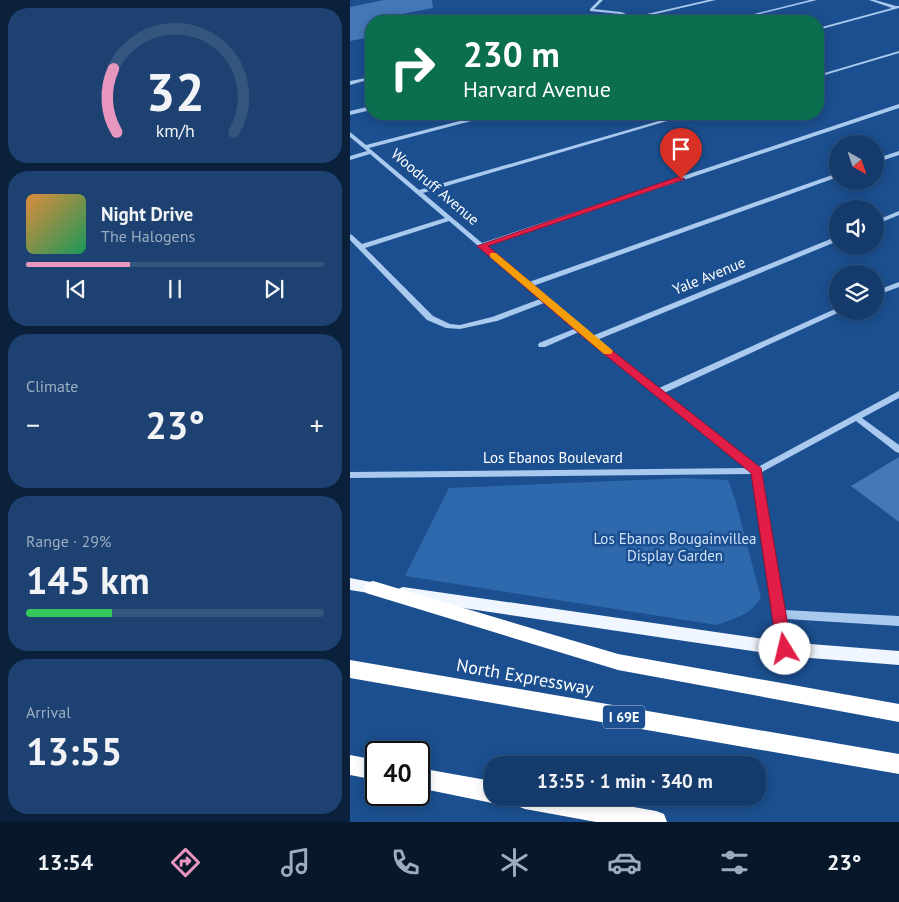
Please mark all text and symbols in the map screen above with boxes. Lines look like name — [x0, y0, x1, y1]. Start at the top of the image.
text: 230 m — [463, 31, 560, 77]
icon: right — [380, 35, 445, 100]
text: 32 — [146, 58, 204, 125]
text: Harvard Avenue — [463, 75, 611, 103]
text: km/h — [155, 119, 195, 142]
pin — [660, 128, 702, 179]
icon: arrive — [667, 135, 695, 163]
north arrow — [829, 135, 884, 190]
map controls — [829, 135, 884, 320]
street label: Woodruff Avenue — [387, 144, 483, 229]
button: sound — [829, 200, 884, 255]
text: Night Drive — [101, 202, 193, 226]
text: The Halogens — [101, 226, 195, 246]
street label: Yale Avenue — [670, 252, 748, 299]
button: layers — [829, 265, 884, 320]
icon: previous — [62, 275, 90, 303]
icon: pause — [161, 275, 189, 303]
icon: next — [260, 275, 288, 303]
text: Climate — [26, 376, 78, 396]
text: 23° — [145, 400, 205, 449]
text: − — [26, 406, 40, 443]
text: + — [310, 406, 324, 443]
street label: Los Ebanos Boulevard — [483, 448, 623, 467]
park label: Los Ebanos Bougainvillea Display Garden — [593, 529, 757, 565]
text: Range · 29% — [26, 531, 111, 551]
text: 145 km — [26, 555, 150, 604]
position arrow — [758, 622, 810, 674]
street label: North Expressway — [455, 653, 596, 700]
text: Arrival — [26, 702, 71, 722]
road number: I 69E — [603, 706, 645, 729]
text: 13:55 — [26, 726, 122, 775]
speed limit sign: 40 — [365, 741, 430, 806]
text: 13:55 · 1 min · 340 m — [537, 769, 713, 793]
icon: directions — [168, 845, 203, 880]
icon: music — [278, 845, 313, 880]
icon: phone — [388, 845, 423, 880]
icon: climate — [497, 845, 532, 880]
icon: car — [607, 845, 642, 880]
icon: filters — [717, 845, 752, 880]
text: 13:54 — [37, 848, 93, 876]
text: 23° — [827, 848, 861, 876]

